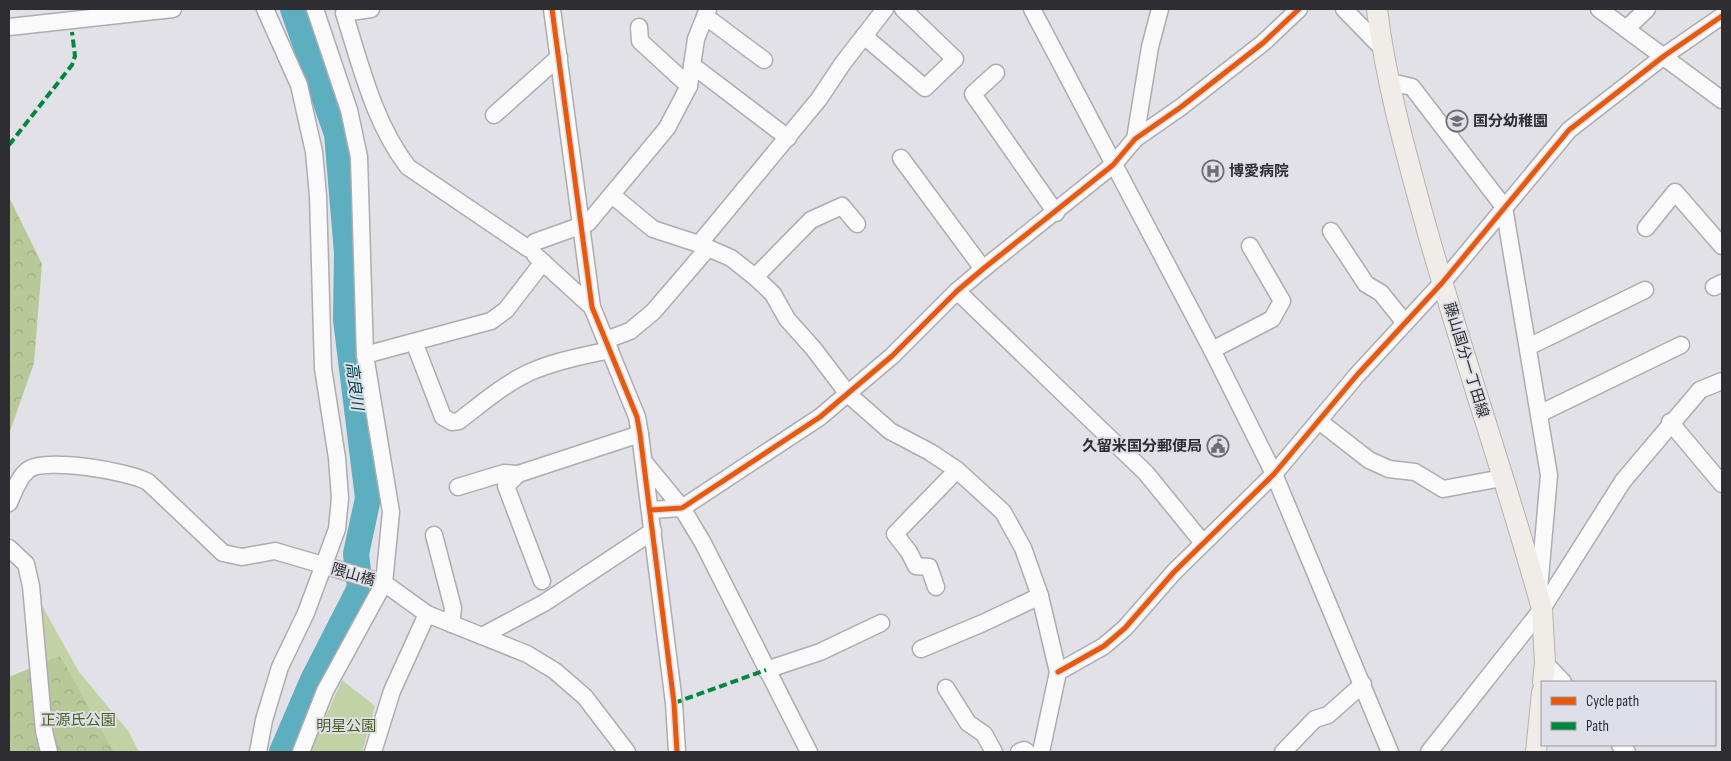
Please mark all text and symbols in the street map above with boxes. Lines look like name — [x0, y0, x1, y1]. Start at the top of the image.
school or university icon: 国分幼稚園 — [1445, 109, 1469, 133]
place label: 国分幼稚園 — [1473, 112, 1548, 131]
hospital icon: 博愛病院 — [1201, 159, 1225, 183]
place label: 博愛病院 — [1229, 162, 1289, 181]
street label: 藤山国分一丁田線 — [1439, 300, 1493, 420]
water label: 高良川 — [342, 361, 367, 413]
public building icon: 久留米国分郵便局 — [1206, 434, 1230, 458]
place label: 久留米国分郵便局 — [1082, 437, 1202, 456]
street label: 隈山橋 — [329, 560, 377, 590]
legend — [1541, 681, 1716, 746]
text: Cycle path — [1586, 692, 1639, 711]
park label: 正源氏公園 — [40, 711, 116, 730]
park label: 明星公園 — [316, 717, 376, 736]
text: Path — [1586, 717, 1609, 736]

